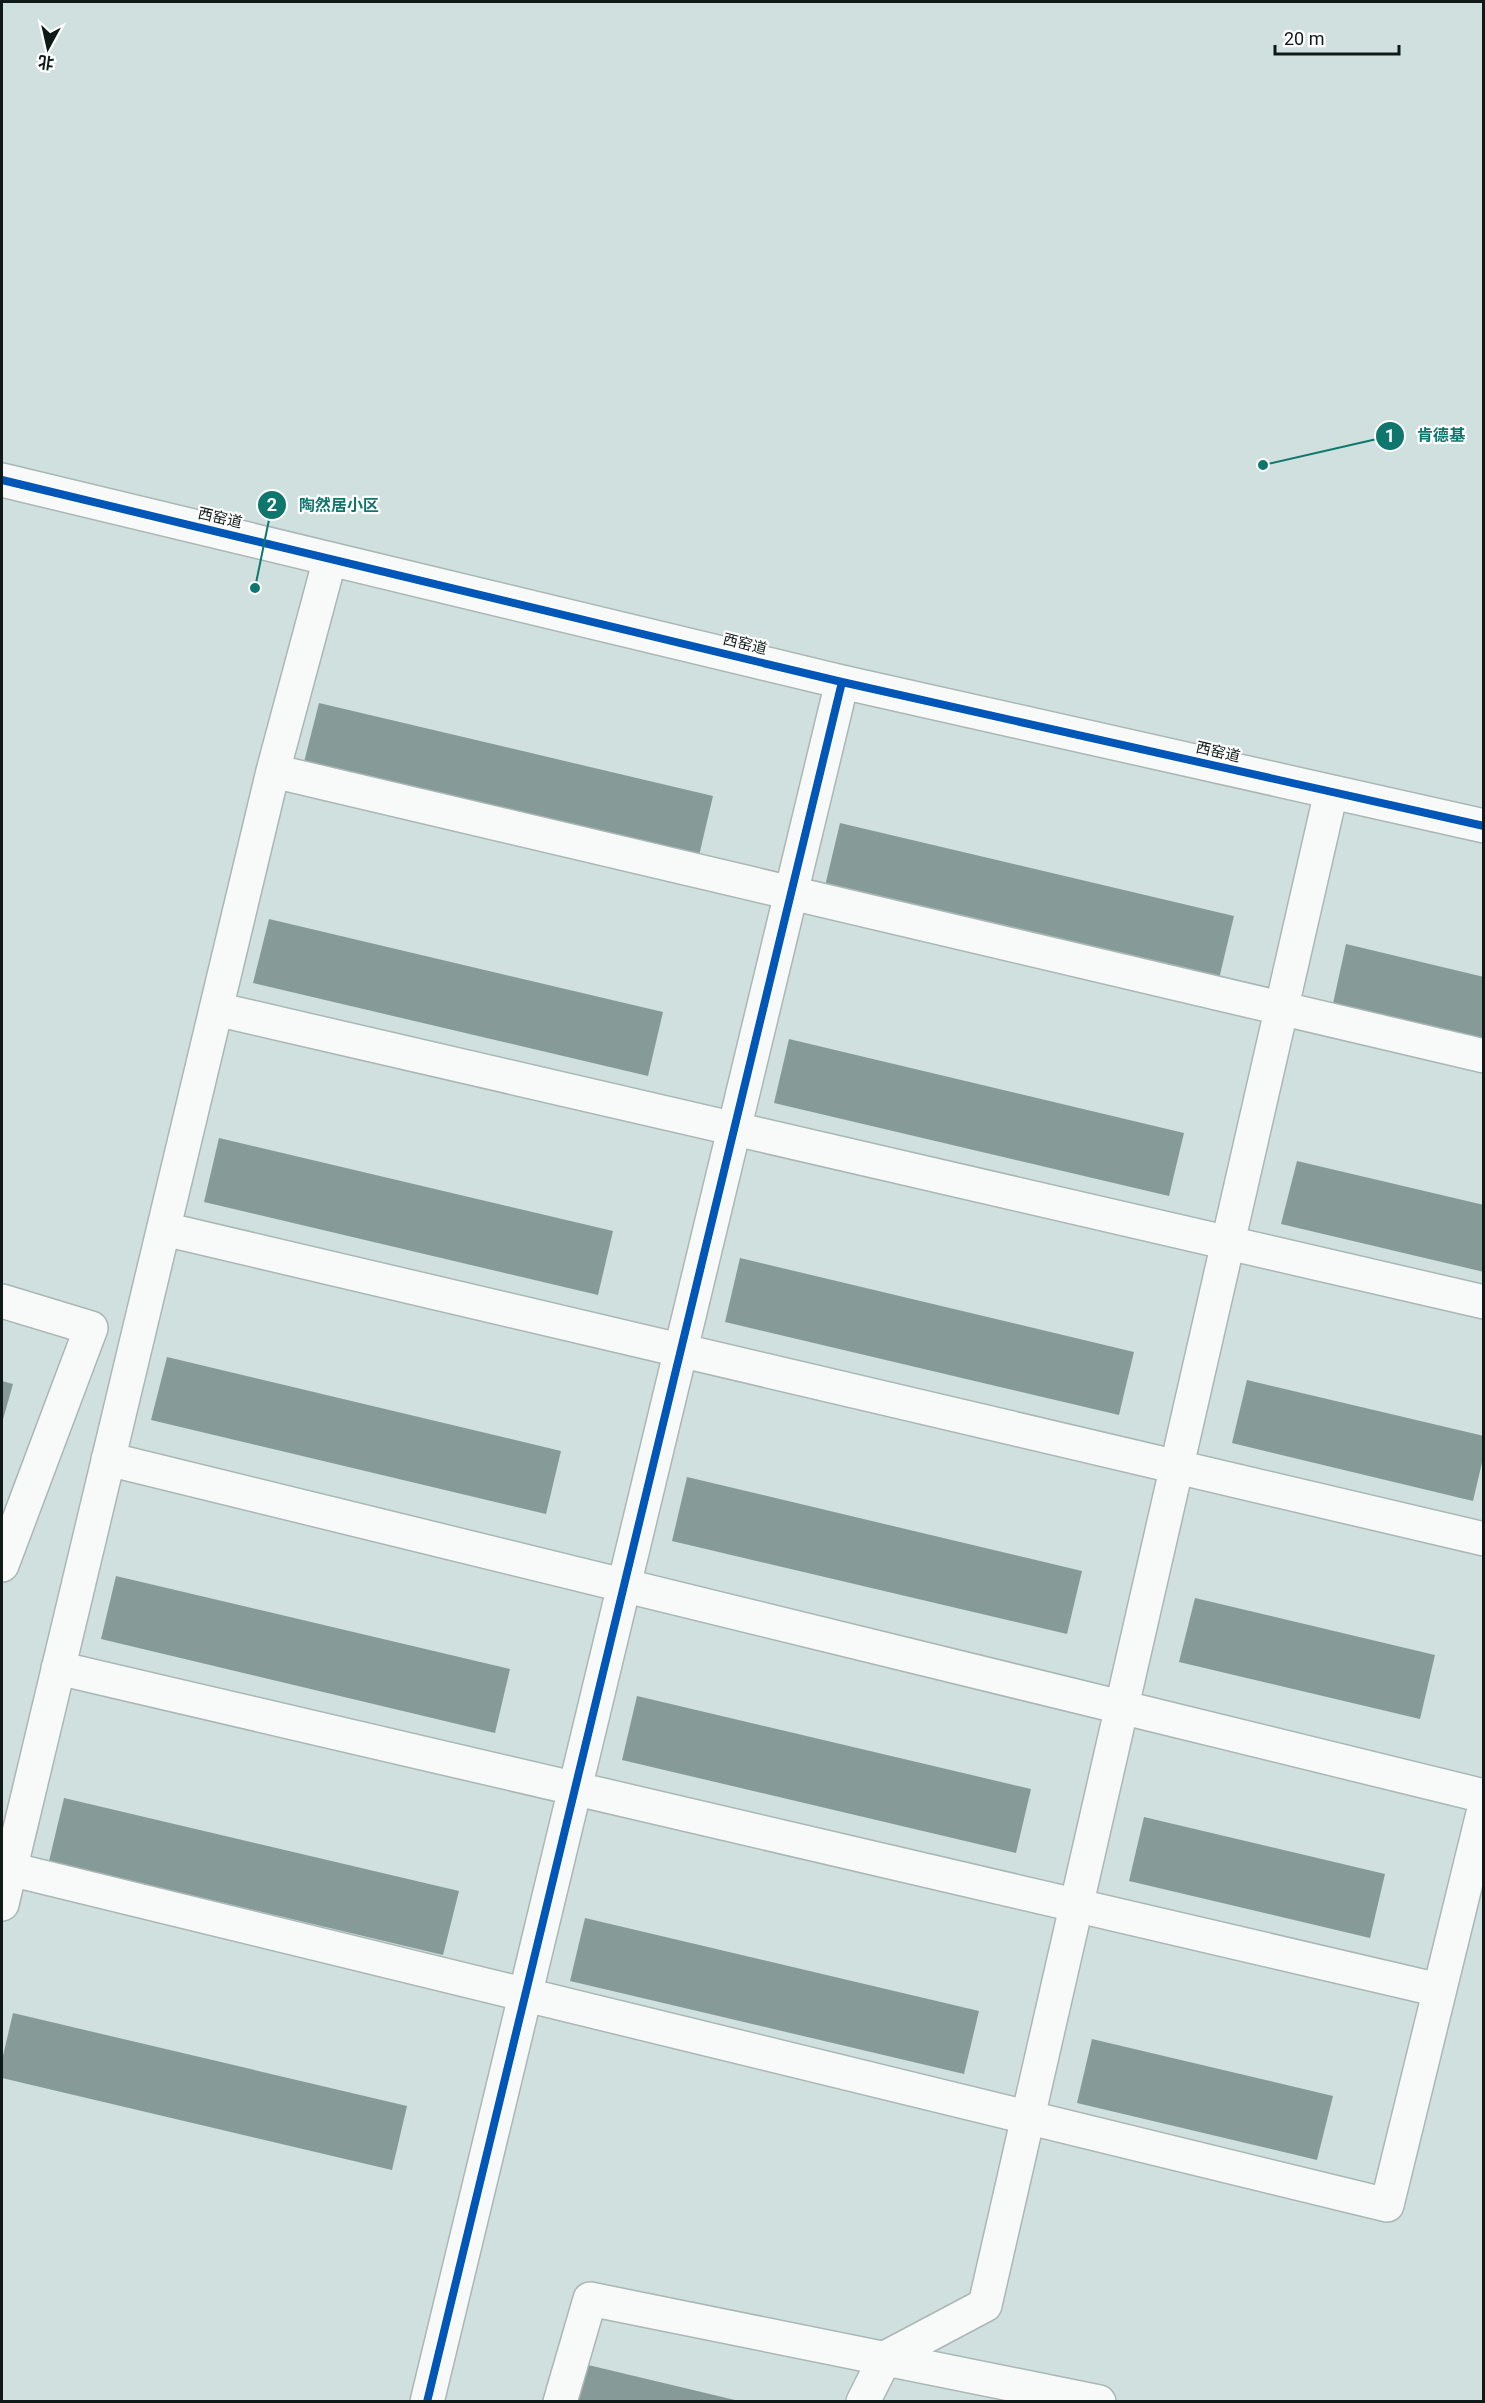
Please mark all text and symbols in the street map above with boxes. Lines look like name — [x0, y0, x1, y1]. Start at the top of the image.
north arrow — [18, 18, 78, 78]
scale bar — [1275, 18, 1400, 56]
text: 20 m — [1284, 28, 1324, 49]
text: 北 — [37, 52, 55, 73]
callout: 肯德基 — [1375, 419, 1477, 453]
text: 1 — [1385, 425, 1395, 446]
text: 肯德基 — [1417, 426, 1466, 445]
callout: 陶然居小区 — [257, 488, 391, 522]
text: 2 — [267, 494, 277, 515]
text: 陶然居小区 — [299, 496, 379, 515]
street label: 西窑道 — [196, 504, 244, 532]
street label: 西窑道 — [721, 630, 769, 658]
street label: 西窑道 — [1194, 738, 1242, 766]

